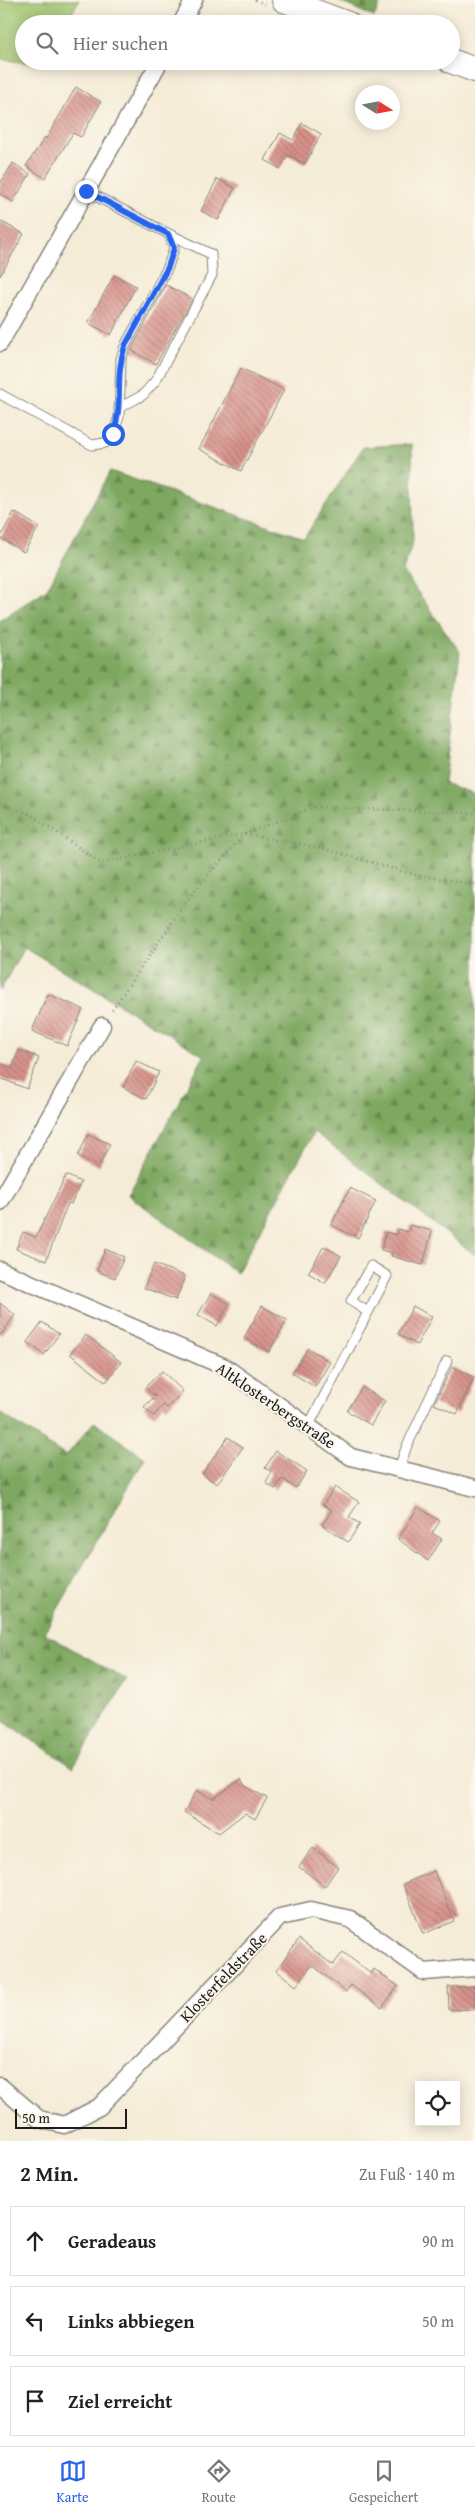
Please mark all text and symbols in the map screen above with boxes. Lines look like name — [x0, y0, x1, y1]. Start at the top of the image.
search box — [15, 15, 460, 70]
icon: search — [33, 29, 61, 57]
text: Hier suchen — [73, 29, 168, 57]
north arrow — [355, 85, 400, 130]
route end — [75, 180, 98, 203]
route start — [102, 423, 125, 446]
street label: Altklosterbergstraße — [211, 1356, 341, 1454]
street label: Klosterfeldstraße — [174, 1927, 272, 2027]
map controls — [415, 2081, 460, 2126]
button: locate — [415, 2081, 460, 2126]
scale bar — [15, 2106, 128, 2129]
text: 50 m — [22, 2108, 50, 2128]
text: 2 Min. — [20, 2158, 78, 2189]
text: Zu Fuß · 140 m — [359, 2162, 455, 2186]
icon: ahead — [21, 2227, 49, 2255]
text: Geradeaus — [68, 2227, 156, 2255]
text: 90 m — [422, 2229, 454, 2253]
icon: left — [21, 2307, 49, 2335]
text: Links abbiegen — [68, 2307, 194, 2335]
text: 50 m — [422, 2309, 454, 2333]
icon: arrive — [21, 2387, 49, 2415]
text: Ziel erreicht — [68, 2387, 172, 2415]
tab: Karte — [56, 2457, 89, 2507]
tab: Route — [202, 2457, 236, 2507]
tab: Gespeichert — [349, 2457, 418, 2507]

